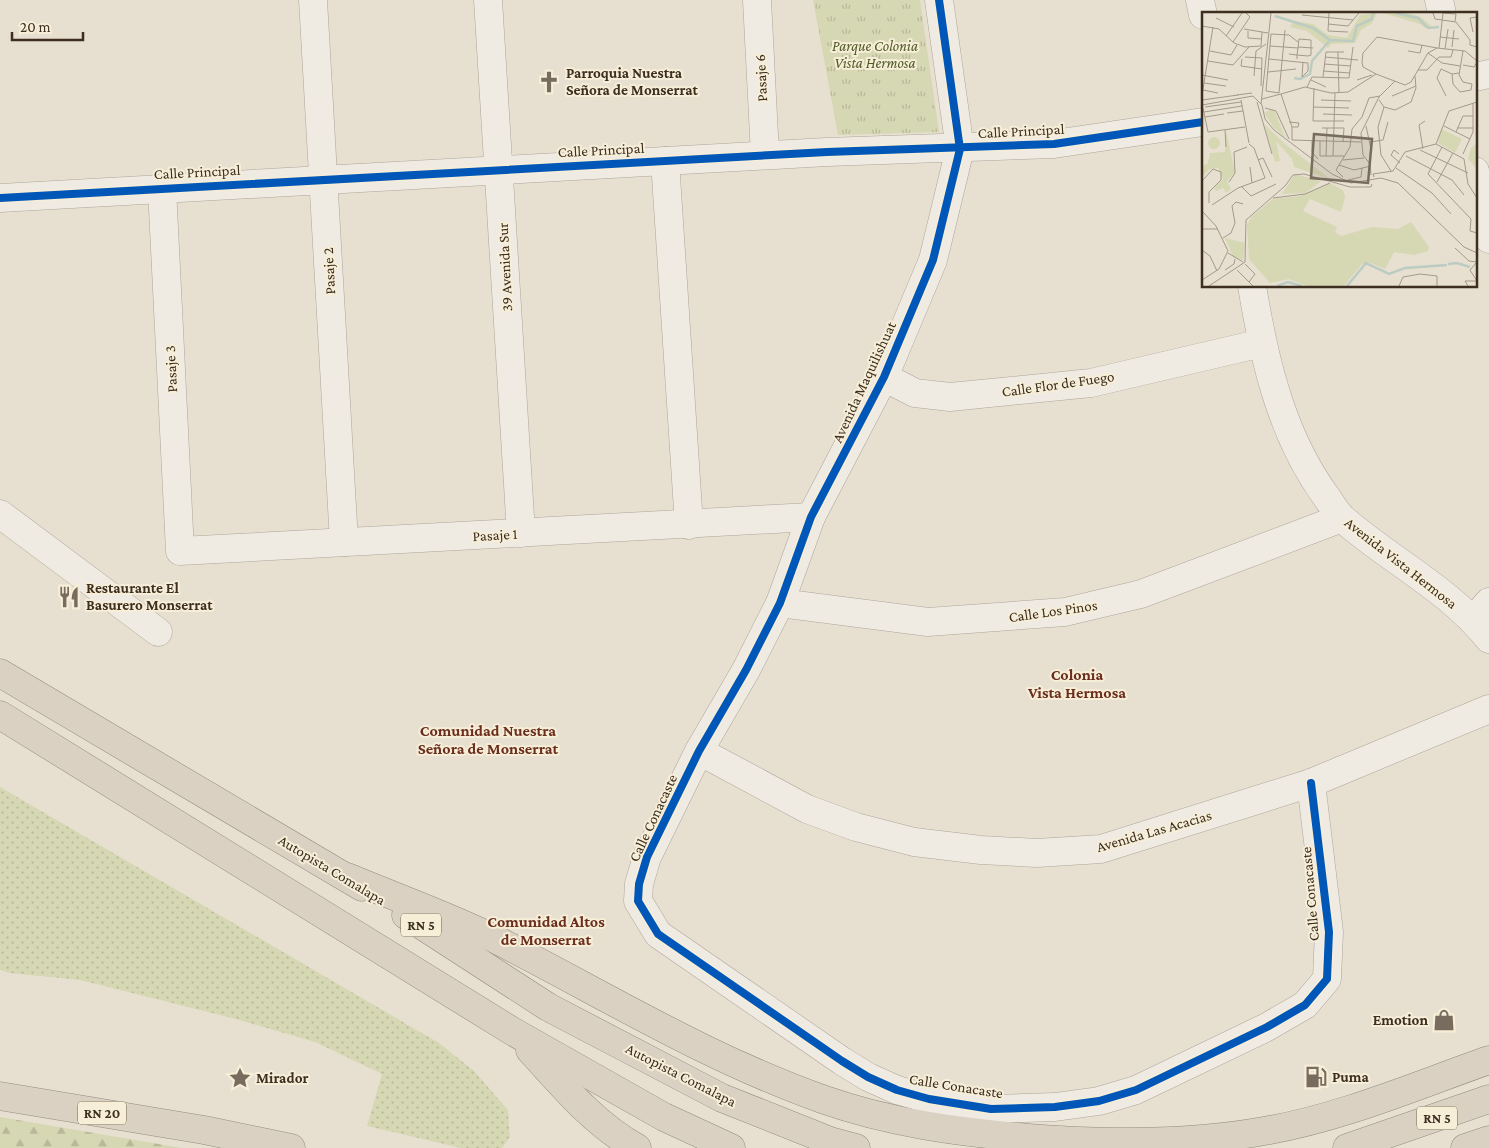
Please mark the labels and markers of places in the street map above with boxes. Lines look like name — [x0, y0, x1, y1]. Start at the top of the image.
place label: Parroquia Nuestra Señora de Monserrat — [566, 65, 698, 98]
church icon: Parroquia Nuestra Señora de Monserrat — [536, 69, 562, 95]
place label: Restaurante El Basurero Monserrat — [86, 580, 213, 613]
restaurant icon: Restaurante El Basurero Monserrat — [56, 584, 82, 610]
shop icon: Emotion — [1431, 1007, 1457, 1033]
place label: Emotion — [1373, 1012, 1428, 1028]
fuel station icon: Puma — [1303, 1064, 1329, 1090]
place icon: Mirador — [227, 1065, 253, 1091]
place label: Puma — [1332, 1069, 1370, 1085]
place label: Mirador — [256, 1070, 308, 1086]

